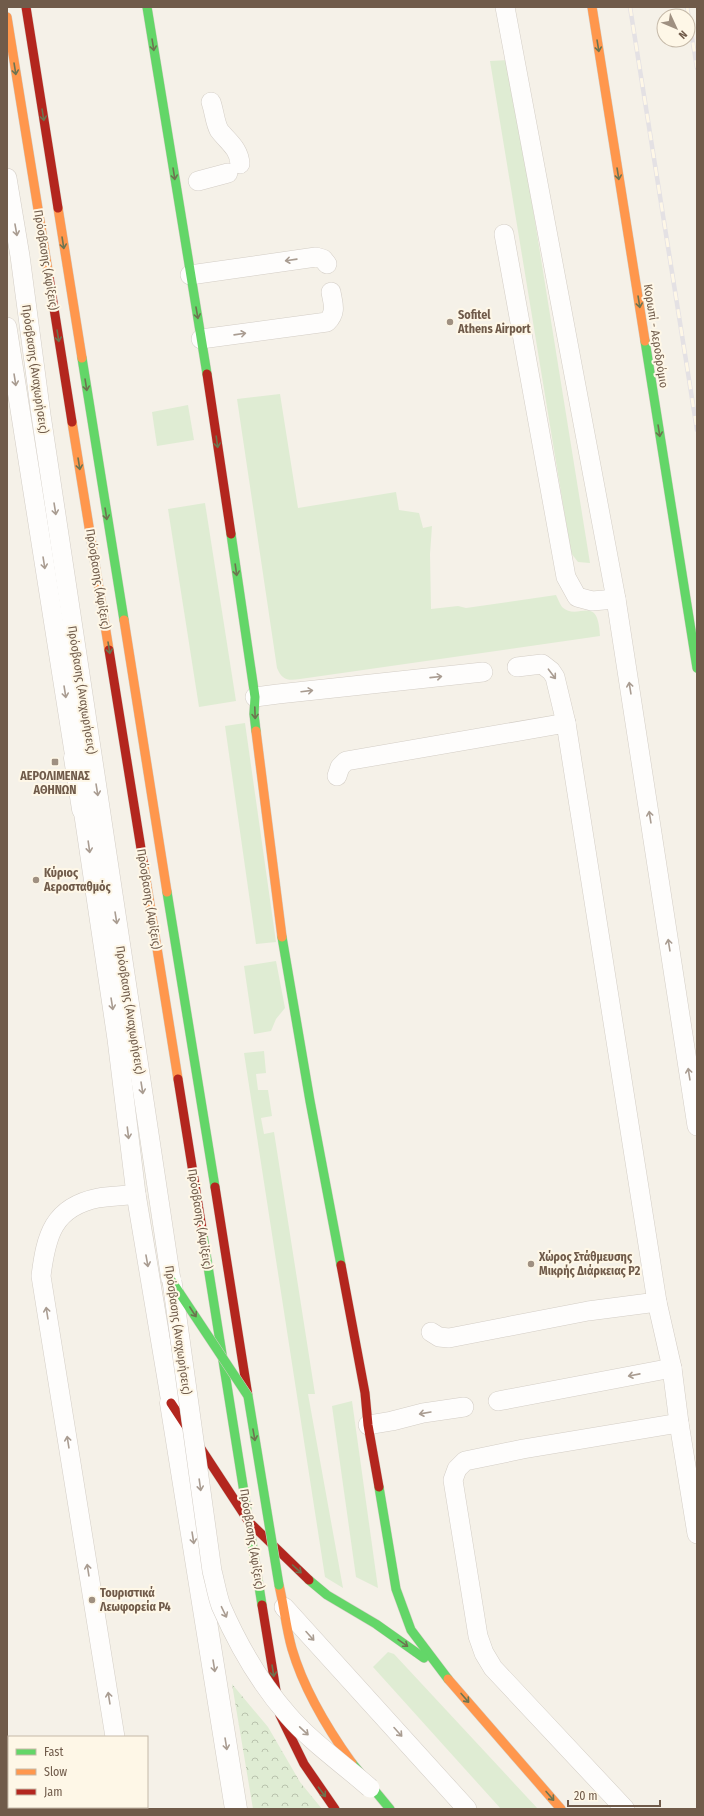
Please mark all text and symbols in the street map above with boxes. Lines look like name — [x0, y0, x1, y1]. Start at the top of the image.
north arrow — [656, 8, 696, 48]
text: N — [676, 28, 690, 41]
one-way arrow — [150, 39, 158, 52]
one-way arrow — [594, 39, 602, 52]
one-way arrow — [12, 62, 20, 75]
one-way arrow — [39, 108, 47, 121]
one-way arrow — [170, 167, 178, 180]
one-way arrow — [614, 167, 622, 180]
street label: Πρόσβασης (Αφίξεις) — [31, 209, 61, 312]
one-way arrow — [12, 223, 20, 236]
one-way arrow — [59, 236, 67, 249]
one-way arrow — [285, 256, 298, 264]
street label: Κορωπί - Αεροδρόμιο — [641, 283, 671, 389]
one-way arrow — [635, 295, 643, 308]
street label: Πρόσβασης (Αναχωρήσεις) — [19, 304, 51, 435]
one-way arrow — [193, 307, 201, 320]
place label: Sofitel Athens Airport — [457, 308, 531, 336]
marker: Sofitel Athens Airport — [445, 317, 455, 327]
one-way arrow — [54, 329, 62, 342]
one-way arrow — [233, 330, 246, 338]
one-way arrow — [11, 373, 19, 386]
one-way arrow — [82, 378, 90, 391]
one-way arrow — [655, 424, 663, 437]
one-way arrow — [213, 435, 221, 448]
one-way arrow — [75, 457, 83, 470]
one-way arrow — [51, 502, 59, 515]
one-way arrow — [103, 507, 111, 520]
street label: Πρόσβασης (Αφίξεις) — [83, 528, 113, 631]
one-way arrow — [41, 556, 49, 569]
one-way arrow — [232, 563, 240, 576]
street label: Πρόσβασης (Αναχωρήσεις) — [65, 625, 99, 756]
one-way arrow — [105, 641, 113, 654]
one-way arrow — [548, 668, 556, 679]
one-way arrow — [429, 673, 442, 681]
one-way arrow — [626, 682, 634, 695]
one-way arrow — [61, 685, 69, 698]
one-way arrow — [300, 688, 313, 695]
one-way arrow — [251, 706, 258, 719]
marker: ΑΕΡΟΛΙΜΕΝΑΣ ΑΘΗΝΩΝ — [50, 757, 60, 767]
place label: ΑΕΡΟΛΙΜΕΝΑΣ ΑΘΗΝΩΝ — [19, 769, 90, 797]
one-way arrow — [93, 783, 101, 796]
one-way arrow — [646, 811, 654, 824]
one-way arrow — [85, 840, 93, 853]
street label: Πρόσβασης (Αφίξεις) — [134, 848, 164, 951]
place label: Κύριος Αεροσταθμός — [43, 865, 111, 894]
marker: Κύριος Αεροσταθμός — [31, 875, 41, 885]
one-way arrow — [112, 911, 120, 924]
one-way arrow — [665, 939, 673, 952]
street label: Πρόσβασης (Αναχωρήσεις) — [113, 945, 147, 1076]
one-way arrow — [108, 997, 116, 1010]
one-way arrow — [685, 1068, 693, 1081]
one-way arrow — [138, 1082, 146, 1095]
one-way arrow — [124, 1126, 132, 1139]
street label: Πρόσβασης (Αφίξεις) — [185, 1168, 215, 1271]
place label: Χώρος Στάθμευσης Μικρής Διάρκειας P2 — [538, 1249, 641, 1278]
one-way arrow — [143, 1254, 151, 1267]
marker: Χώρος Στάθμευσης Μικρής Διάρκειας P2 — [526, 1259, 536, 1269]
street label: Πρόσβασης (Αναχωρήσεις) — [162, 1265, 194, 1396]
one-way arrow — [189, 1306, 197, 1317]
one-way arrow — [43, 1307, 51, 1320]
one-way arrow — [628, 1372, 641, 1380]
one-way arrow — [419, 1409, 432, 1417]
one-way arrow — [250, 1428, 258, 1441]
one-way arrow — [64, 1436, 72, 1449]
one-way arrow — [196, 1478, 204, 1491]
street label: Πρόσβασης (Αφίξεις) — [237, 1488, 267, 1591]
one-way arrow — [189, 1531, 197, 1544]
one-way arrow — [84, 1564, 92, 1577]
one-way arrow — [292, 1564, 302, 1573]
place label: Τουριστικά Λεωφορεία P4 — [99, 1585, 171, 1614]
marker: Τουριστικά Λεωφορεία P4 — [87, 1595, 97, 1605]
one-way arrow — [221, 1606, 228, 1618]
one-way arrow — [306, 1631, 315, 1641]
one-way arrow — [397, 1639, 408, 1647]
one-way arrow — [210, 1659, 218, 1672]
one-way arrow — [269, 1664, 277, 1677]
one-way arrow — [105, 1692, 113, 1705]
one-way arrow — [460, 1693, 470, 1703]
one-way arrow — [299, 1726, 309, 1735]
one-way arrow — [393, 1727, 402, 1737]
legend — [8, 1736, 148, 1808]
one-way arrow — [222, 1737, 230, 1750]
text: Fast — [44, 1745, 63, 1759]
text: Slow — [44, 1765, 67, 1779]
scale bar — [568, 1782, 660, 1808]
text: Jam — [44, 1785, 62, 1799]
one-way arrow — [318, 1787, 327, 1798]
text: 20 m — [574, 1789, 598, 1803]
one-way arrow — [546, 1791, 555, 1801]

